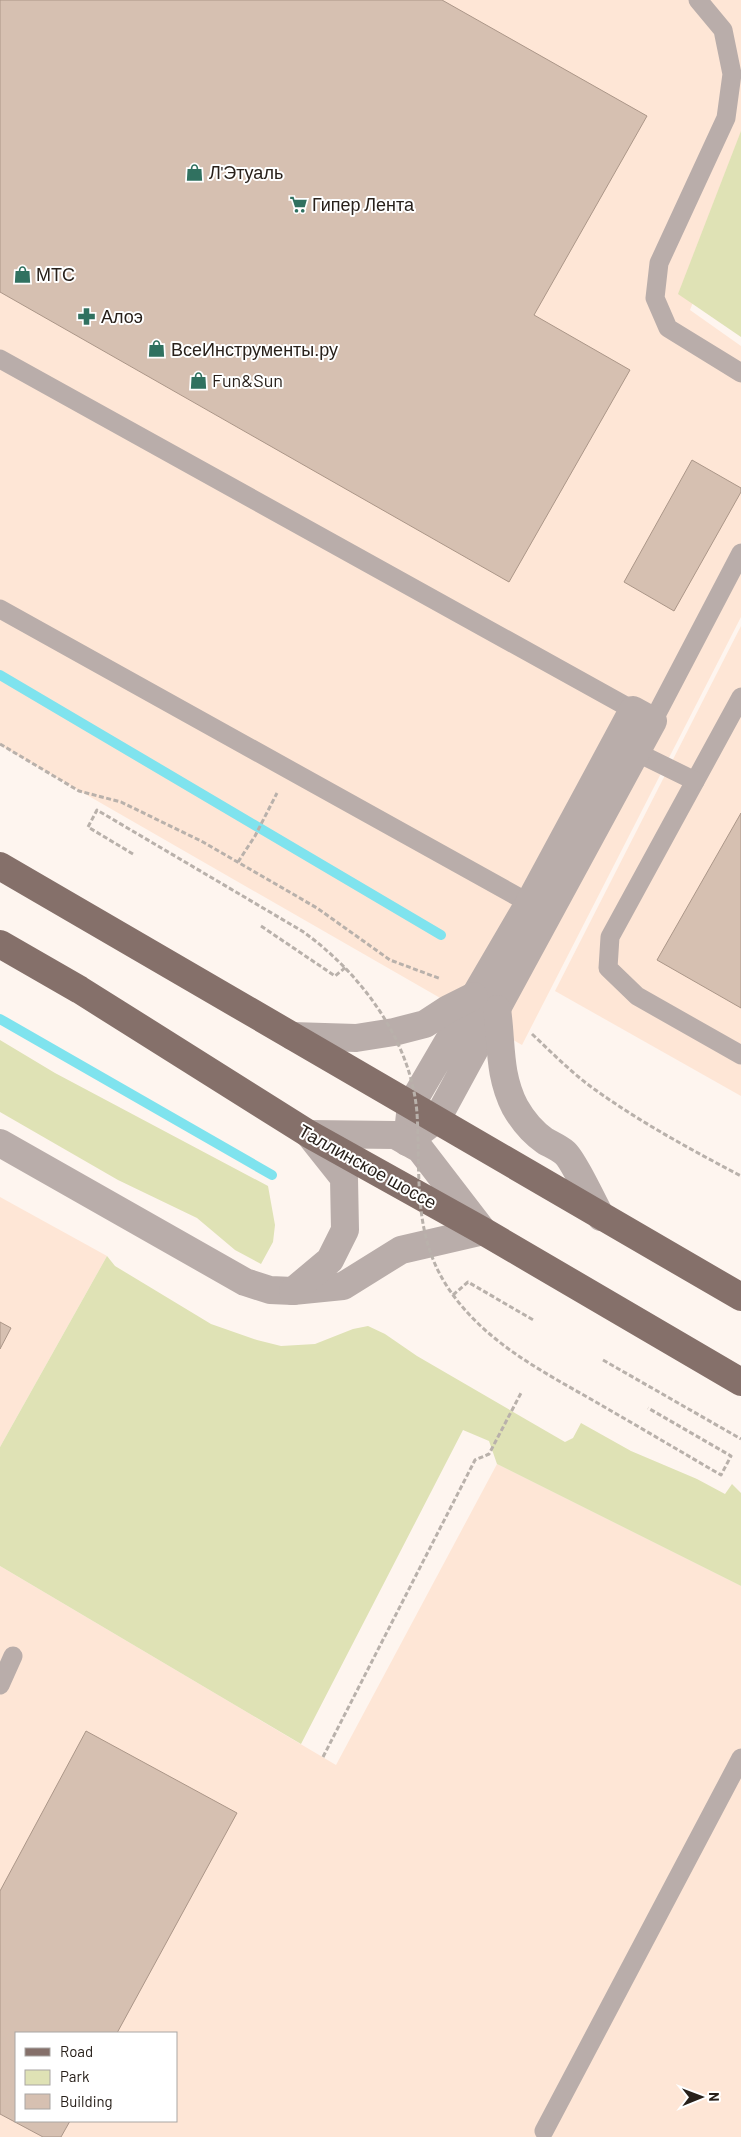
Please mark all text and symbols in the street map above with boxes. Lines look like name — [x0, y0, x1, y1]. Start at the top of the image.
place label: Л'Этуаль — [209, 161, 283, 183]
shop icon: Л'Этуаль — [185, 162, 205, 182]
place label: Гипер Лента — [312, 193, 415, 215]
supermarket icon: Гипер Лента — [288, 194, 308, 214]
place label: МТС — [36, 263, 75, 285]
shop icon: МТС — [12, 264, 32, 284]
place label: Алоэ — [101, 305, 143, 327]
pharmacy icon: Алоэ — [77, 306, 97, 326]
place label: ВсеИнструменты.ру — [171, 338, 338, 360]
shop icon: ВсеИнструменты.ру — [147, 339, 167, 359]
place label: Fun&Sun — [212, 369, 283, 391]
shop icon: Fun&Sun — [188, 370, 208, 390]
street label: Таллинское шоссе — [295, 1119, 441, 1213]
legend — [15, 2032, 178, 2122]
text: Road — [60, 2042, 93, 2060]
text: Park — [60, 2067, 90, 2085]
north arrow — [676, 2072, 726, 2122]
text: Building — [60, 2092, 113, 2110]
text: N — [706, 2092, 723, 2102]

